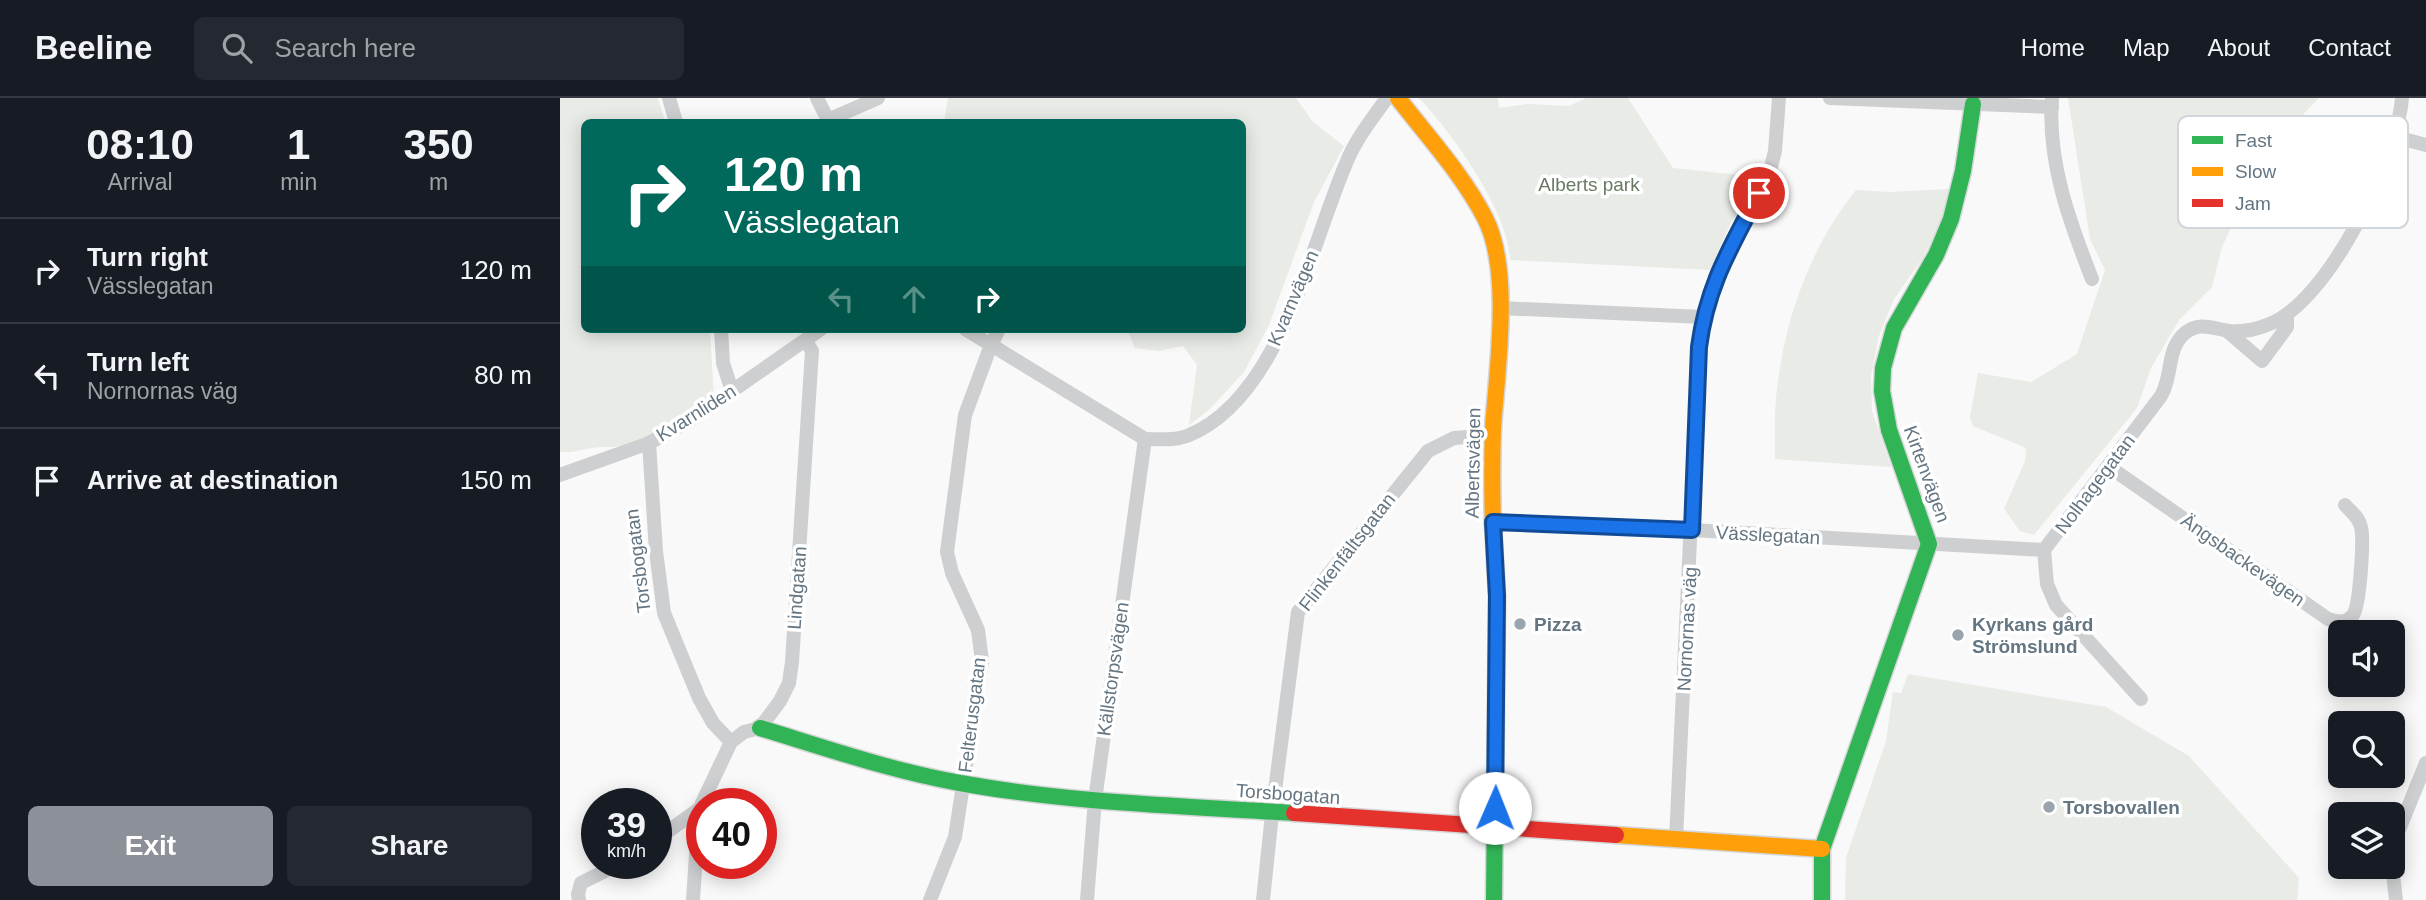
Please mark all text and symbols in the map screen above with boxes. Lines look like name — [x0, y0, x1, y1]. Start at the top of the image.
search box — [194, 17, 684, 80]
text: Beeline — [35, 29, 152, 66]
icon: search — [218, 29, 256, 67]
text: Search here — [274, 33, 416, 63]
text: Home — [2021, 34, 2085, 61]
text: Map — [2123, 34, 2170, 61]
text: About — [2208, 34, 2270, 61]
text: Contact — [2308, 34, 2391, 61]
legend — [2178, 116, 2408, 228]
text: 08:10 — [86, 121, 194, 168]
text: 1 — [287, 121, 310, 168]
text: 350 — [404, 121, 474, 168]
text: Fast — [2235, 130, 2273, 151]
icon: right — [609, 147, 700, 238]
text: 120 m — [724, 147, 863, 201]
text: Slow — [2235, 161, 2276, 182]
pin — [1729, 163, 1789, 223]
text: Arrival — [107, 169, 173, 195]
text: min — [280, 169, 317, 195]
text: m — [429, 169, 448, 195]
park label: Alberts park — [1538, 174, 1640, 195]
icon: arrive — [1740, 174, 1778, 212]
text: Jam — [2235, 193, 2271, 214]
text: Vässlegatan — [724, 204, 900, 240]
text: Turn right — [87, 242, 208, 272]
street label: Kvarnvägen — [1264, 247, 1322, 349]
icon: right — [28, 252, 66, 290]
text: 120 m — [460, 255, 532, 285]
text: Vässlegatan — [87, 273, 214, 299]
icon: left — [822, 280, 860, 318]
icon: ahead — [895, 280, 933, 318]
icon: right — [968, 280, 1006, 318]
text: Turn left — [87, 347, 189, 377]
icon: left — [28, 357, 66, 395]
text: 80 m — [474, 360, 532, 390]
text: Nornornas väg — [87, 378, 238, 404]
street label: Kvarnliden — [652, 380, 740, 446]
street label: Albertsvägen — [1462, 407, 1484, 519]
street label: Kirtenvägen — [1900, 423, 1954, 525]
street label: Nolhagegatan — [2051, 430, 2139, 538]
icon: arrive — [28, 462, 66, 500]
text: Arrive at destination — [87, 465, 338, 495]
text: 150 m — [460, 465, 532, 495]
street label: Flinkenfältsgatan — [1295, 489, 1399, 615]
street label: Torsbogatan — [621, 508, 655, 614]
street label: Ängsbackevägen — [2177, 510, 2309, 610]
street label: Vässlegatan — [1715, 522, 1821, 548]
street label: Lindgatan — [784, 546, 810, 630]
street label: Nornornas väg — [1673, 566, 1701, 692]
street label: Källstorpsvägen — [1093, 601, 1133, 737]
place label: Pizza — [1534, 614, 1582, 635]
place label: Kyrkans gård Strömslund — [1972, 614, 2093, 657]
marker: Pizza — [1512, 616, 1528, 632]
map controls — [2328, 620, 2405, 879]
button: sound — [2328, 620, 2405, 697]
marker: Kyrkans gård Strömslund — [1950, 627, 1966, 643]
street label: Felterusgatan — [954, 656, 990, 774]
button: search — [2328, 711, 2405, 788]
position arrow — [1458, 771, 1532, 845]
street label: Torsbogatan — [1235, 780, 1341, 808]
speed limit sign: 40 — [686, 788, 777, 879]
place label: Torsbovallen — [2063, 797, 2180, 818]
marker: Torsbovallen — [2041, 799, 2057, 815]
button: layers — [2328, 802, 2405, 879]
text: 39 — [607, 805, 646, 844]
button: Exit — [28, 806, 273, 886]
button: Share — [287, 806, 532, 886]
text: km/h — [607, 841, 646, 861]

